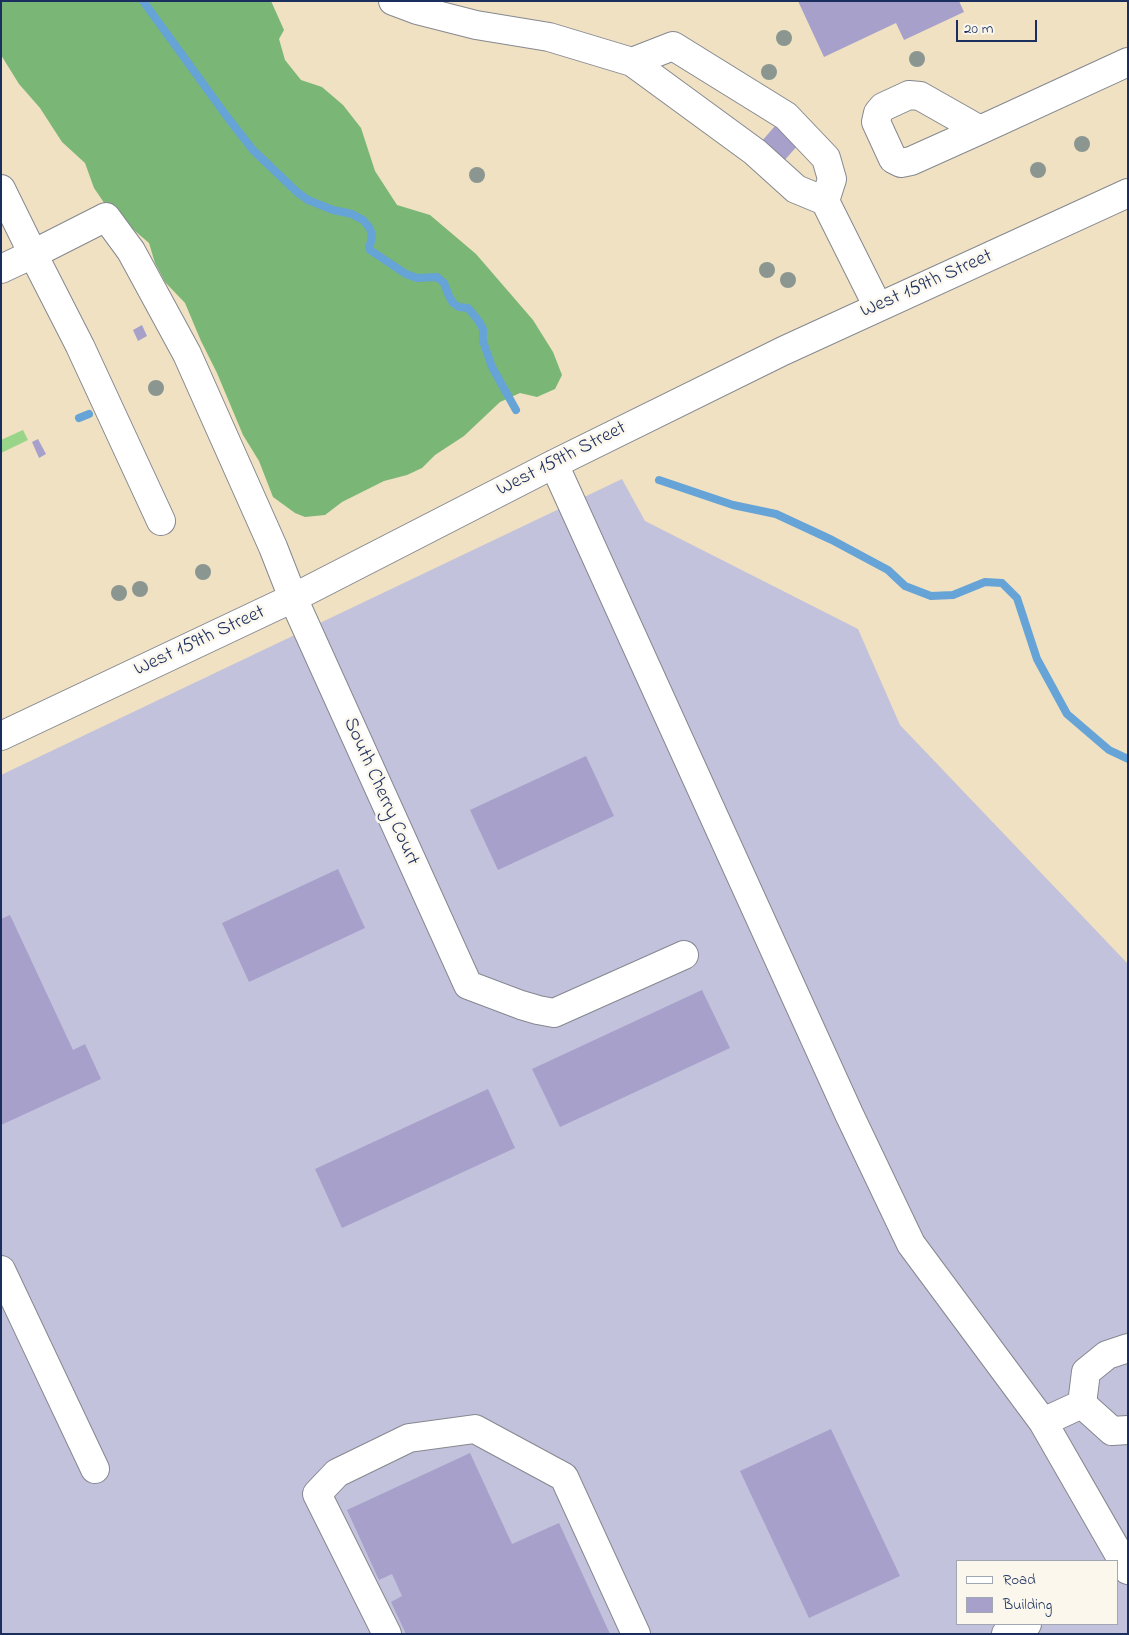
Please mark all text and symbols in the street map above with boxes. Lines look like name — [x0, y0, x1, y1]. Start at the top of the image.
scale bar — [959, 10, 1040, 42]
text: 20 m — [964, 18, 993, 40]
street label: West 159th Street — [857, 245, 997, 325]
street label: West 159th Street — [493, 417, 631, 503]
street label: West 159th Street — [131, 601, 269, 683]
street label: South Cherry Court — [337, 714, 423, 870]
legend — [956, 1560, 1119, 1625]
text: Road — [1003, 1569, 1036, 1591]
text: Building — [1003, 1594, 1052, 1616]

